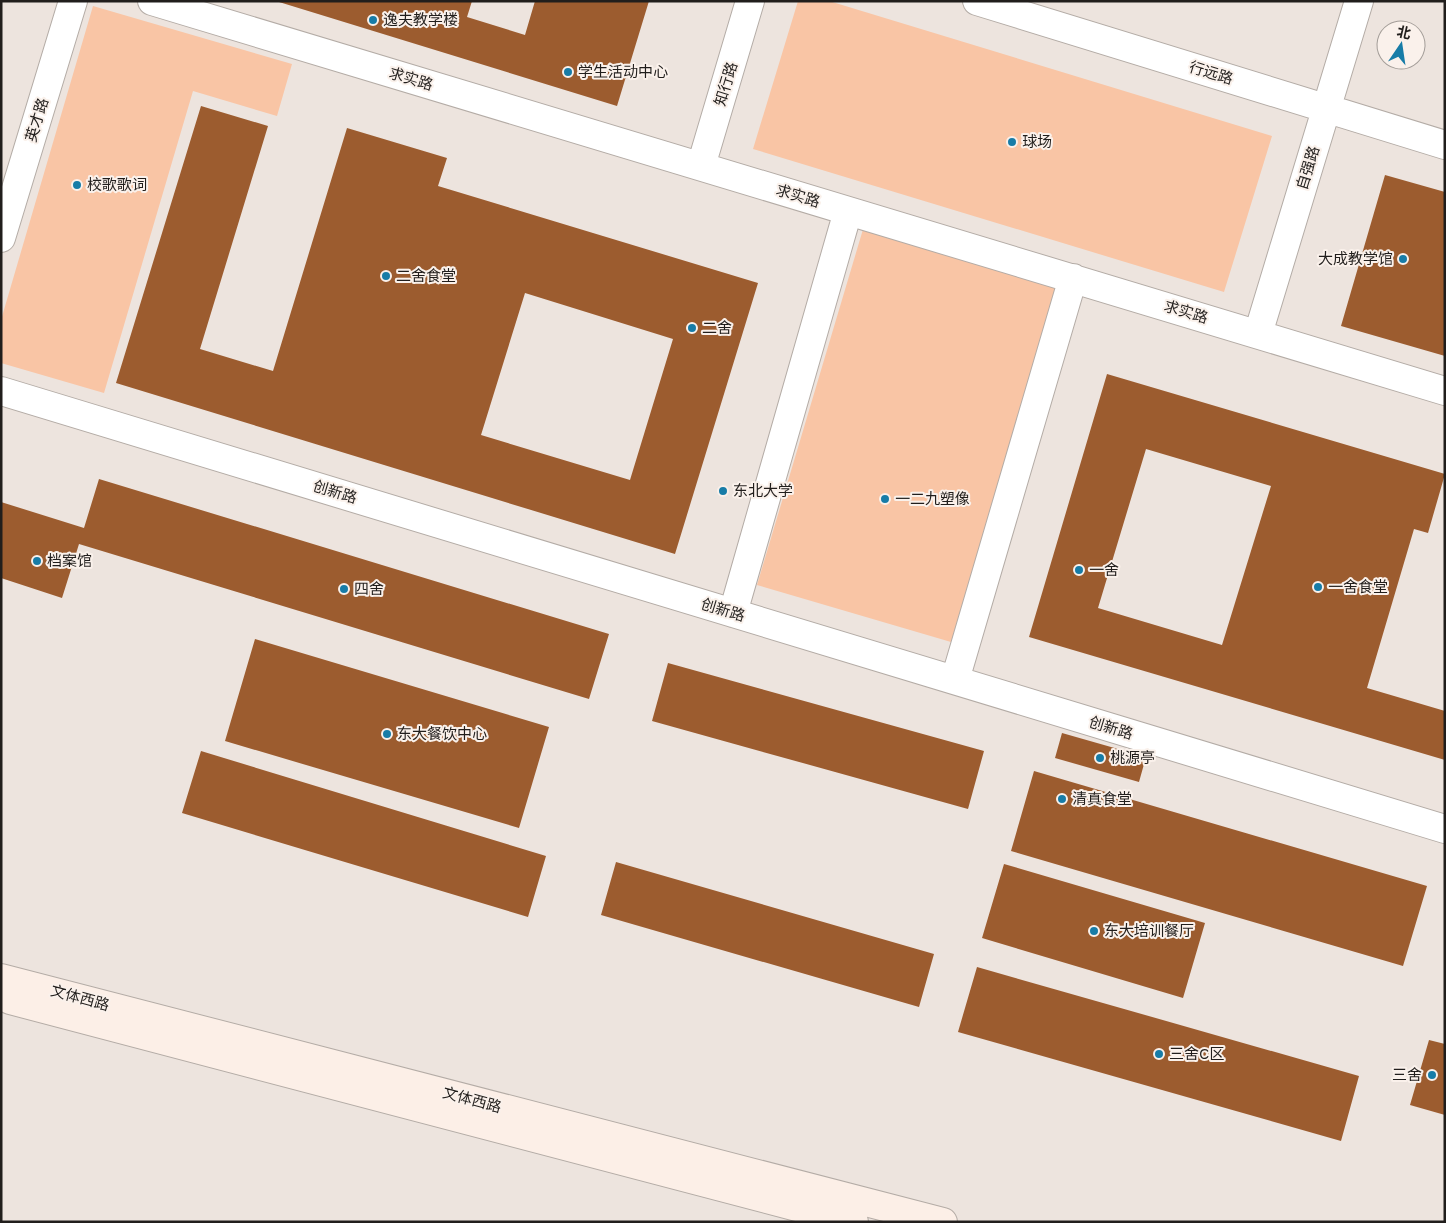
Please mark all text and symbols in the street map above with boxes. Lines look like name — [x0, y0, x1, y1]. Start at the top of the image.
place label: 逸夫教学楼 — [383, 11, 458, 29]
marker: 逸夫教学楼 — [367, 14, 379, 26]
north arrow — [1376, 20, 1426, 70]
text: 北 — [1395, 23, 1413, 42]
street label: 行远路 — [1187, 58, 1235, 88]
street label: 知行路 — [711, 60, 741, 108]
place label: 学生活动中心 — [578, 63, 668, 81]
street label: 求实路 — [387, 64, 435, 94]
marker: 学生活动中心 — [562, 66, 574, 78]
street label: 英才路 — [22, 96, 52, 144]
place label: 球场 — [1022, 133, 1052, 151]
marker: 球场 — [1006, 136, 1018, 148]
street label: 自强路 — [1293, 144, 1323, 192]
place label: 校歌歌词 — [87, 176, 147, 194]
marker: 校歌歌词 — [71, 179, 83, 191]
street label: 求实路 — [774, 181, 822, 211]
place label: 大成教学馆 — [1318, 250, 1393, 268]
marker: 大成教学馆 — [1397, 253, 1409, 265]
place label: 二舍食堂 — [396, 267, 456, 285]
marker: 二舍食堂 — [380, 270, 392, 282]
street label: 求实路 — [1162, 297, 1210, 327]
place label: 二舍 — [702, 319, 732, 337]
marker: 二舍 — [686, 322, 698, 334]
street label: 创新路 — [311, 477, 359, 507]
place label: 东北大学 — [733, 482, 793, 500]
marker: 东北大学 — [717, 485, 729, 497]
place label: 一二九塑像 — [895, 490, 970, 508]
marker: 一二九塑像 — [879, 493, 891, 505]
place label: 档案馆 — [47, 552, 92, 570]
marker: 档案馆 — [31, 555, 43, 567]
place label: 一舍 — [1089, 561, 1119, 579]
marker: 一舍 — [1073, 564, 1085, 576]
place label: 一舍食堂 — [1328, 578, 1388, 596]
place label: 四舍 — [354, 580, 384, 598]
marker: 一舍食堂 — [1312, 581, 1324, 593]
marker: 四舍 — [338, 583, 350, 595]
street label: 创新路 — [699, 595, 747, 625]
street label: 创新路 — [1087, 713, 1135, 743]
place label: 东大餐饮中心 — [397, 725, 487, 743]
marker: 东大餐饮中心 — [381, 728, 393, 740]
place label: 桃源亭 — [1110, 749, 1155, 767]
marker: 桃源亭 — [1094, 752, 1106, 764]
place label: 清真食堂 — [1072, 790, 1132, 808]
marker: 清真食堂 — [1056, 793, 1068, 805]
place label: 东大培训餐厅 — [1104, 922, 1194, 940]
marker: 东大培训餐厅 — [1088, 925, 1100, 937]
street label: 文体西路 — [49, 982, 111, 1014]
place label: 三舍C区 — [1169, 1045, 1224, 1063]
marker: 三舍C区 — [1153, 1048, 1165, 1060]
place label: 三舍 — [1392, 1066, 1422, 1084]
marker: 三舍 — [1426, 1069, 1438, 1081]
street label: 文体西路 — [441, 1084, 503, 1116]

